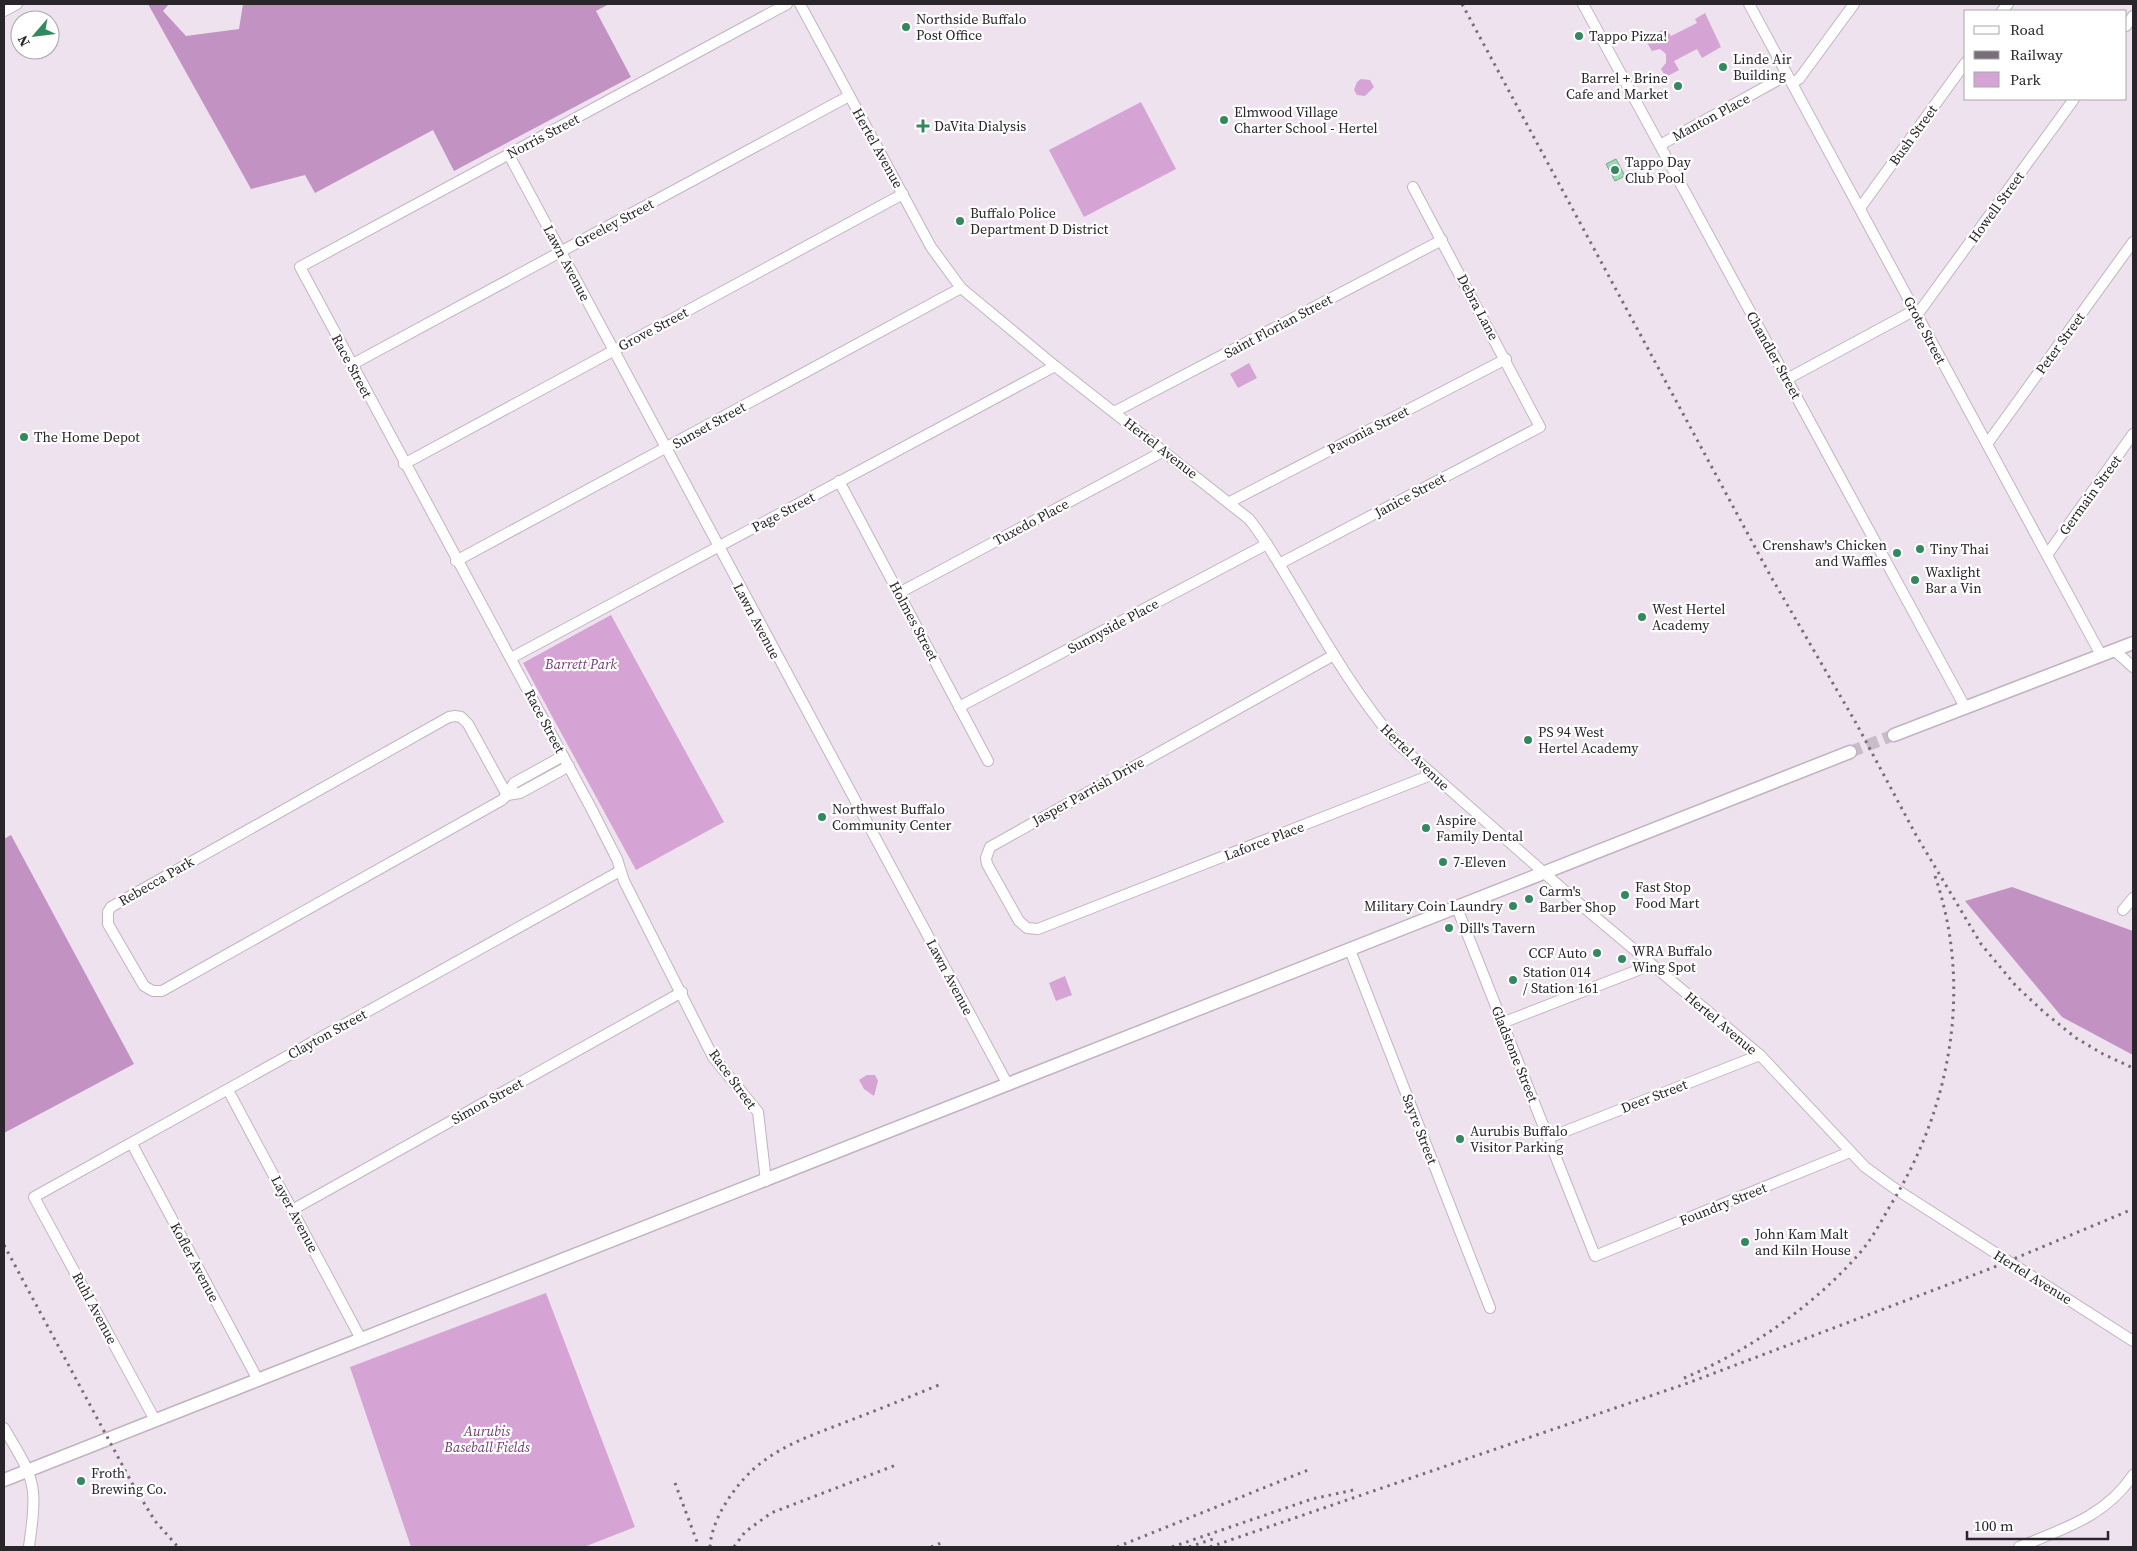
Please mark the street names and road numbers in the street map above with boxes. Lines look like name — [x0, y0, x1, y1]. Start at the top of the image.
street label: Manton Place — [1669, 88, 1753, 146]
street label: Bush Street — [1884, 100, 1942, 169]
street label: Hertel Avenue — [848, 104, 908, 192]
street label: Norris Street — [503, 108, 583, 163]
street label: Howell Street — [1963, 167, 2029, 247]
street label: Greeley Street — [571, 193, 658, 252]
street label: Lawn Avenue — [539, 221, 595, 305]
street label: Debra Lane — [1452, 270, 1504, 344]
street label: Saint Florian Street — [1220, 289, 1336, 363]
street label: Grote Street — [1899, 293, 1951, 368]
street label: Grove Street — [615, 302, 692, 356]
street label: Chandler Street — [1742, 308, 1807, 403]
street label: Peter Street — [2031, 308, 2090, 378]
street label: Race Street — [327, 331, 377, 402]
street label: Sunset Street — [669, 396, 750, 453]
street label: Pavonia Street — [1324, 401, 1412, 459]
street label: Hertel Avenue — [1120, 413, 1202, 483]
street label: Germain Street — [2054, 451, 2126, 539]
street label: Janice Street — [1370, 468, 1450, 523]
street label: Page Street — [748, 487, 819, 537]
street label: Tuxedo Place — [990, 494, 1072, 550]
street label: Holmes Street — [885, 578, 944, 665]
street label: Lawn Avenue — [729, 579, 785, 663]
street label: Sunnyside Place — [1064, 594, 1162, 658]
street label: Race Street — [520, 686, 570, 757]
street label: Hertel Avenue — [1376, 719, 1454, 795]
street label: Jasper Parrish Drive — [1028, 752, 1148, 831]
street label: Laforce Place — [1221, 817, 1307, 865]
street label: Rebecca Park — [115, 851, 198, 911]
street label: Lawn Avenue — [922, 935, 978, 1019]
street label: Hertel Avenue — [1680, 987, 1762, 1059]
street label: Gladstone Street — [1487, 1003, 1544, 1105]
street label: Clayton Street — [284, 1004, 370, 1064]
street label: Race Street — [704, 1045, 762, 1113]
street label: Simon Street — [447, 1073, 527, 1129]
street label: Deer Street — [1618, 1074, 1690, 1118]
street label: Sayre Street — [1397, 1091, 1443, 1167]
street label: Layer Avenue — [266, 1172, 324, 1256]
street label: Foundry Street — [1676, 1177, 1770, 1231]
street label: Kofler Avenue — [166, 1219, 224, 1305]
street label: Hertel Avenue — [1990, 1245, 2076, 1309]
street label: Ruhl Avenue — [68, 1268, 122, 1348]

